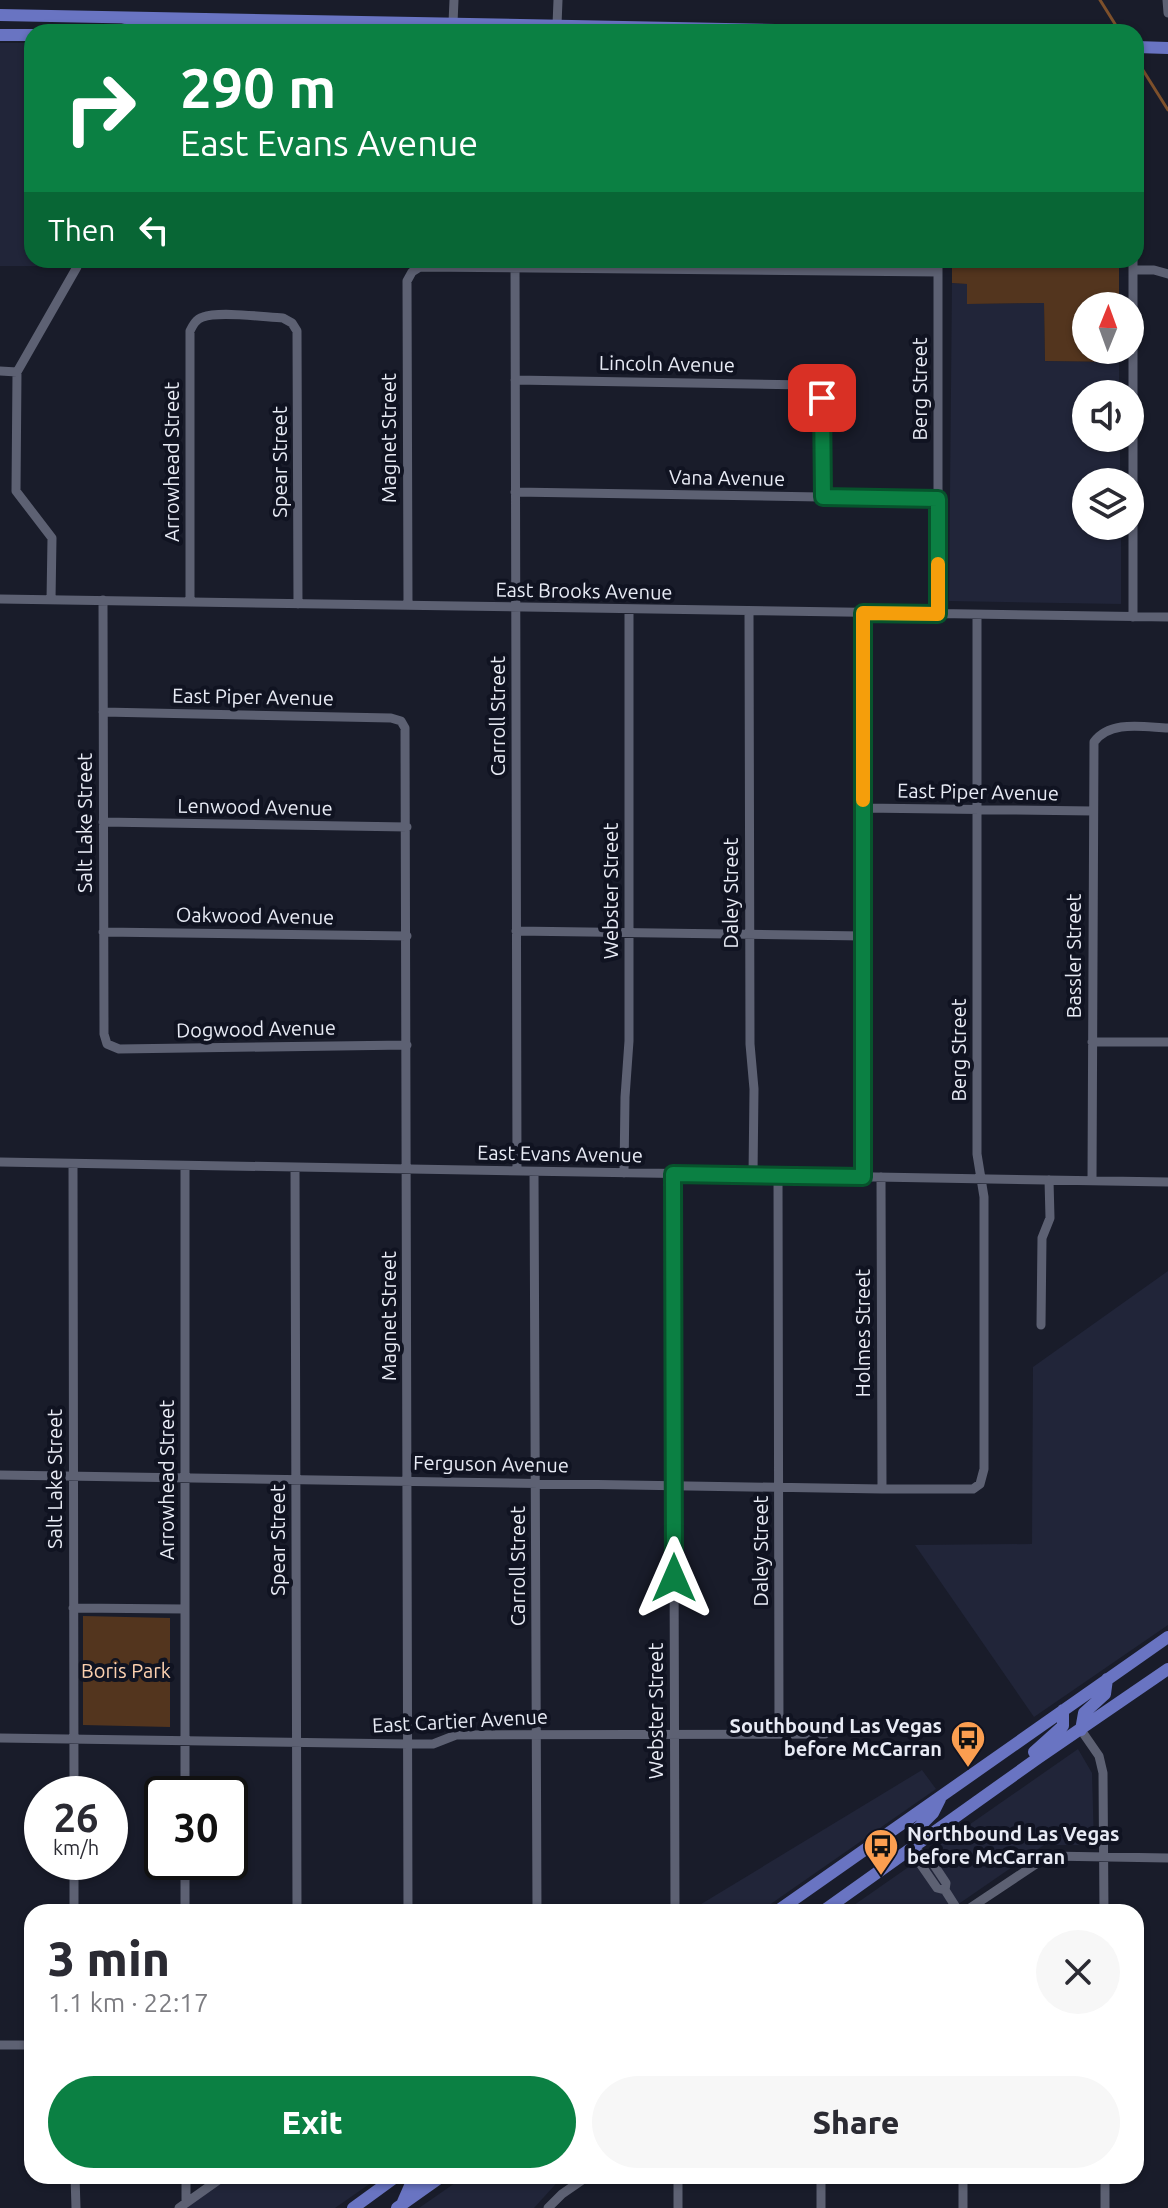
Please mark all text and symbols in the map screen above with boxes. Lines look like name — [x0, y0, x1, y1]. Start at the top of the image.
icon: right — [48, 56, 152, 160]
text: 290 m — [180, 56, 336, 119]
text: East Evans Avenue — [180, 122, 478, 163]
icon: left — [132, 208, 176, 252]
text: Then — [48, 213, 116, 247]
north arrow — [1072, 292, 1144, 364]
map controls — [1072, 292, 1144, 540]
street label: Berg Street — [908, 337, 931, 441]
street label: Lincoln Avenue — [599, 351, 735, 376]
pin — [788, 364, 856, 432]
street label: Magnet Street — [377, 373, 400, 503]
icon: arrive — [800, 376, 844, 420]
button: sound — [1072, 380, 1144, 452]
street label: Arrowhead Street — [160, 382, 183, 542]
street label: Spear Street — [268, 406, 291, 518]
street label: Vana Avenue — [669, 465, 785, 490]
button: layers — [1072, 468, 1144, 540]
street label: East Brooks Avenue — [495, 577, 673, 604]
street label: Carroll Street — [486, 656, 509, 776]
street label: East Piper Avenue — [172, 684, 334, 709]
street label: Salt Lake Street — [73, 753, 96, 893]
street label: East Piper Avenue — [897, 779, 1059, 804]
street label: Lenwood Avenue — [177, 794, 333, 819]
street label: Webster Street — [599, 823, 622, 959]
street label: Daley Street — [719, 837, 742, 948]
street label: Bassler Street — [1062, 894, 1085, 1018]
street label: Oakwood Avenue — [176, 903, 334, 928]
street label: Berg Street — [947, 998, 970, 1102]
street label: Dogwood Avenue — [176, 1016, 336, 1041]
street label: East Evans Avenue — [477, 1141, 643, 1166]
street label: Magnet Street — [377, 1251, 400, 1381]
street label: Holmes Street — [851, 1269, 874, 1397]
street label: Arrowhead Street — [155, 1400, 178, 1560]
street label: Salt Lake Street — [43, 1409, 66, 1549]
street label: Ferguson Avenue — [413, 1451, 569, 1476]
street label: Spear Street — [266, 1484, 289, 1596]
street label: Daley Street — [749, 1495, 772, 1606]
street label: Carroll Street — [506, 1506, 529, 1626]
position arrow — [632, 1536, 716, 1620]
street label: Webster Street — [644, 1643, 667, 1779]
park label: Boris Park — [81, 1659, 171, 1682]
street label: East Cartier Avenue — [371, 1704, 548, 1737]
place label: Southbound Las Vegas before McCarran — [730, 1714, 942, 1760]
bus stop icon: Southbound Las Vegas before McCarran — [949, 1719, 987, 1769]
speed limit sign: 30 — [144, 1776, 248, 1880]
text: 26 — [53, 1795, 99, 1840]
place label: Northbound Las Vegas before McCarran — [907, 1822, 1119, 1868]
bus stop icon: Northbound Las Vegas before McCarran — [862, 1827, 900, 1877]
text: km/h — [53, 1836, 99, 1859]
button: close — [1036, 1930, 1120, 2014]
text: 3 min — [48, 1931, 170, 1985]
text: 1.1 km · 22:17 — [48, 1988, 209, 2017]
button: Exit — [48, 2076, 576, 2168]
button: Share — [592, 2076, 1120, 2168]

